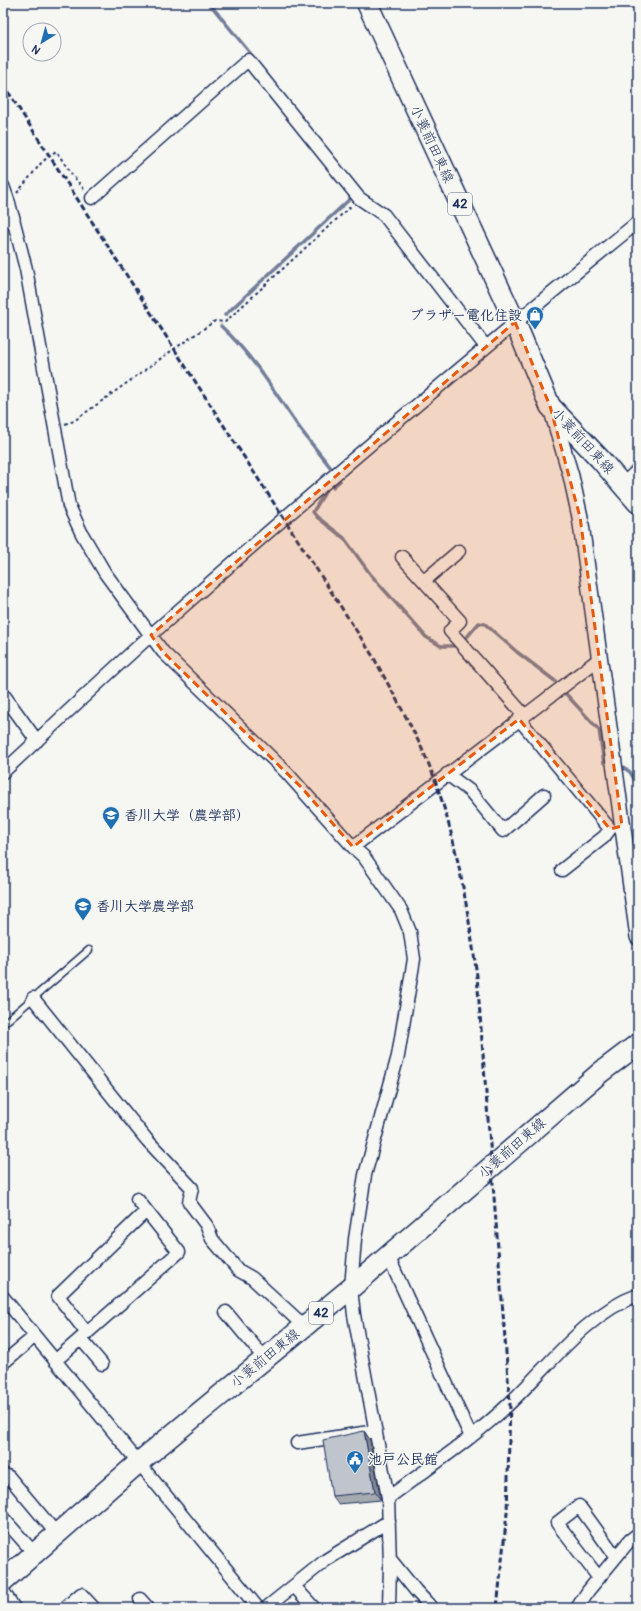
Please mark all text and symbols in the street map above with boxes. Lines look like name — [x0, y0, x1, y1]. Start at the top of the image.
north arrow — [22, 22, 62, 62]
text: N — [29, 42, 43, 57]
street label: 小蓑前田東線 — [407, 102, 457, 186]
road number: 42 — [448, 193, 472, 215]
shop icon: ブラザー電化住設 — [525, 305, 545, 330]
place label: ブラザー電化住設 — [409, 307, 522, 324]
street label: 小蓑前田東線 — [548, 404, 618, 478]
school or university icon: 香川大学（農学部） — [101, 805, 121, 830]
place label: 香川大学（農学部） — [124, 807, 250, 824]
school or university icon: 香川大学農学部 — [73, 896, 93, 921]
place label: 香川大学農学部 — [96, 898, 194, 915]
street label: 小蓑前田東線 — [475, 1114, 549, 1182]
road number: 42 — [309, 1302, 333, 1324]
street label: 小蓑前田東線 — [227, 1325, 303, 1391]
public building icon: 池戸公民館 — [345, 1449, 365, 1474]
place label: 池戸公民館 — [368, 1451, 438, 1468]

